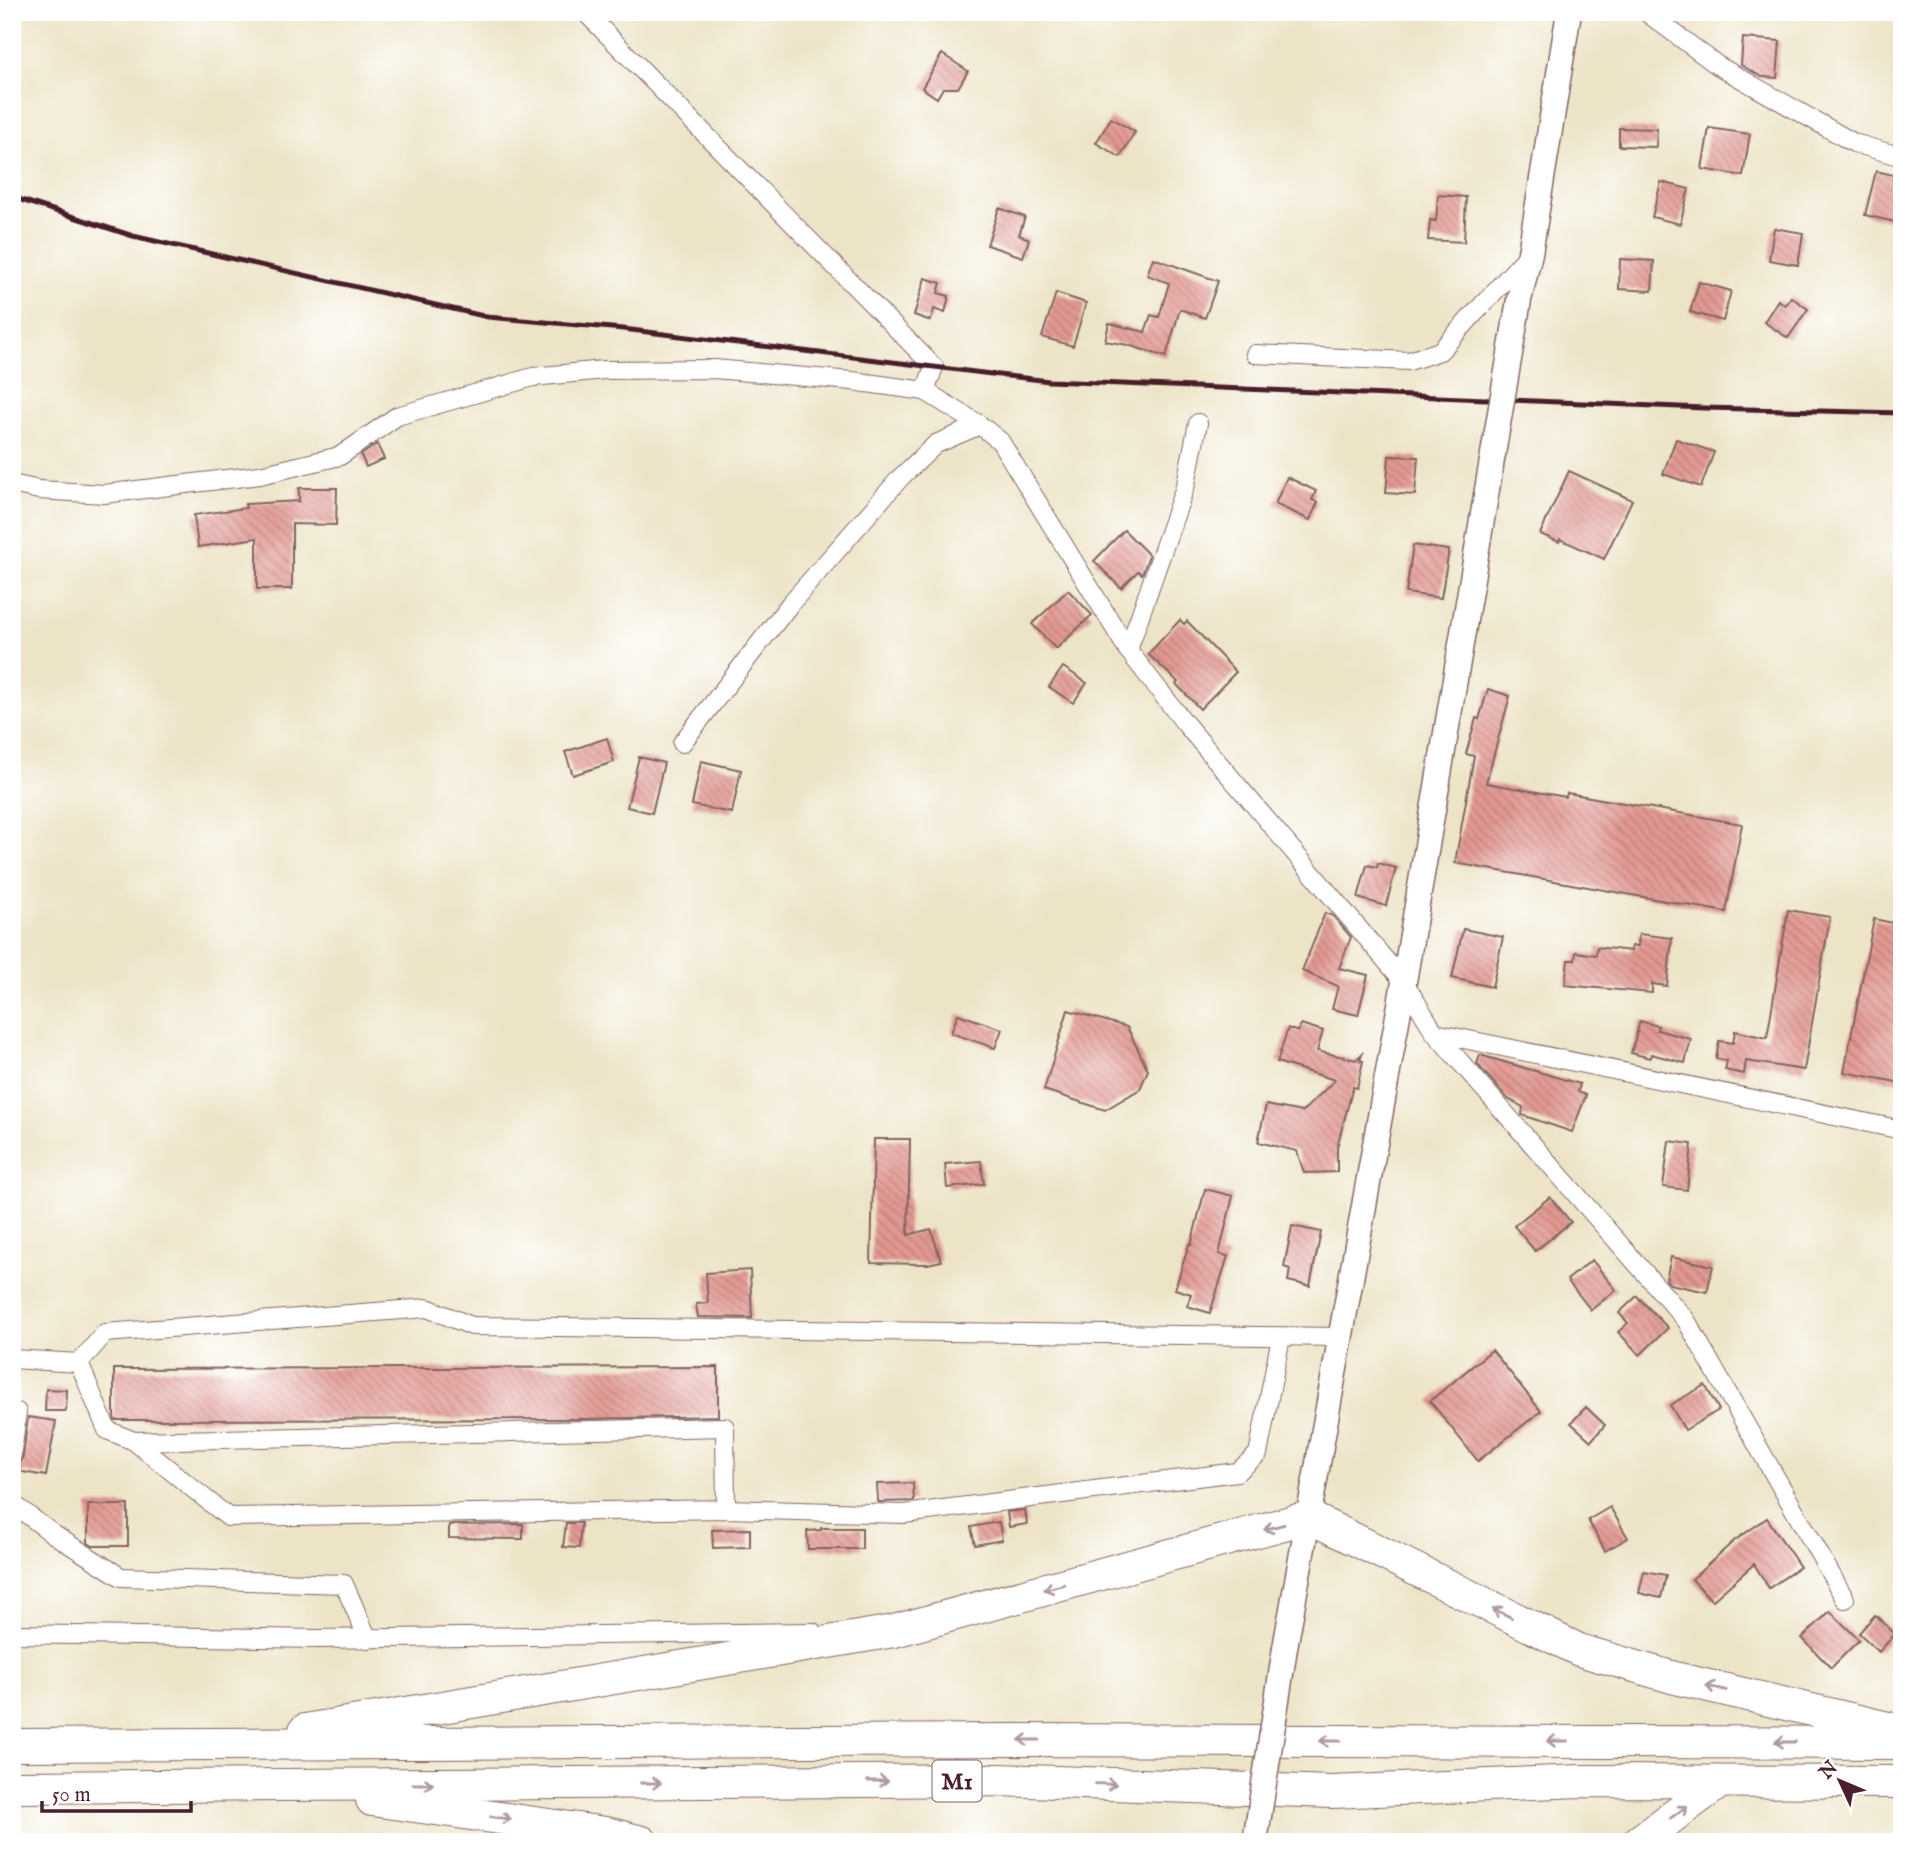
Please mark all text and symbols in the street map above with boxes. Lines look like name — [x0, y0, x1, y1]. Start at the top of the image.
one-way arrow — [1263, 1521, 1286, 1534]
one-way arrow — [1044, 1581, 1066, 1594]
one-way arrow — [1492, 1605, 1513, 1619]
one-way arrow — [1705, 1680, 1728, 1694]
one-way arrow — [1017, 1733, 1040, 1747]
one-way arrow — [1318, 1734, 1341, 1748]
one-way arrow — [1546, 1734, 1569, 1748]
one-way arrow — [1773, 1735, 1796, 1749]
north arrow — [1806, 1745, 1876, 1815]
text: N — [1814, 1756, 1844, 1786]
road number: M1 — [932, 1760, 982, 1801]
scale bar — [42, 1770, 191, 1814]
one-way arrow — [867, 1774, 890, 1788]
one-way arrow — [639, 1776, 662, 1790]
one-way arrow — [412, 1777, 435, 1791]
one-way arrow — [1094, 1777, 1117, 1791]
text: 50 m — [52, 1782, 91, 1809]
one-way arrow — [1669, 1804, 1688, 1819]
one-way arrow — [489, 1812, 512, 1825]

